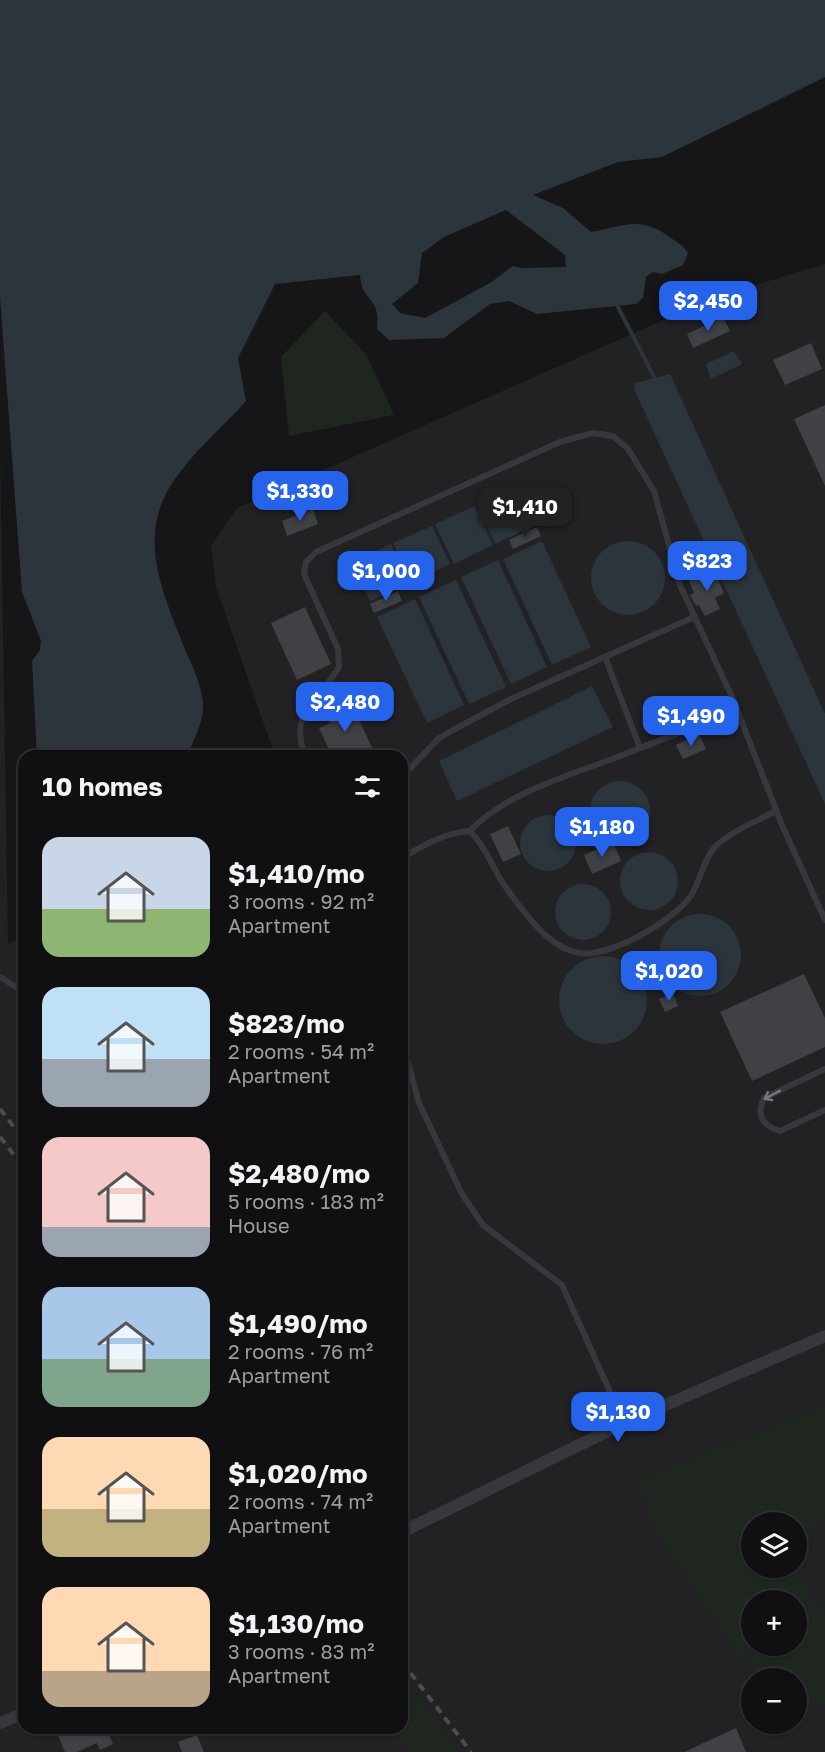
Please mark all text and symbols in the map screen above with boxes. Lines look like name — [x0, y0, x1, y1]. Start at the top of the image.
pin: $2,450 — [659, 281, 757, 332]
text: $2,450 — [673, 288, 743, 312]
pin: $1,330 — [251, 471, 349, 522]
text: $1,330 — [266, 478, 334, 502]
pin: $1,410 — [476, 487, 574, 538]
text: $1,410 — [492, 494, 558, 518]
pin: $823 — [671, 541, 743, 592]
text: $823 — [682, 548, 732, 572]
pin: $1,000 — [337, 551, 435, 602]
text: $1,000 — [351, 558, 421, 582]
pin: $2,480 — [296, 682, 394, 733]
text: $2,480 — [310, 689, 380, 713]
pin: $1,490 — [642, 696, 740, 747]
text: $1,490 — [657, 703, 725, 727]
icon: filters — [351, 770, 384, 803]
text: 10 homes — [42, 771, 163, 802]
pin: $1,180 — [553, 807, 651, 858]
text: $1,180 — [569, 814, 635, 838]
text: $1,410/mo — [228, 858, 365, 889]
icon: home — [90, 861, 162, 933]
text: 3 rooms · 92 m² — [228, 889, 374, 913]
text: Apartment — [228, 913, 331, 937]
pin: $1,020 — [620, 951, 718, 1002]
text: $1,020 — [635, 958, 703, 982]
text: $823/mo — [228, 1008, 345, 1039]
icon: home — [90, 1011, 162, 1083]
text: 2 rooms · 54 m² — [228, 1039, 374, 1063]
text: Apartment — [228, 1063, 331, 1087]
one-way arrow — [764, 1089, 782, 1101]
text: $2,480/mo — [228, 1158, 370, 1189]
icon: home — [90, 1161, 162, 1233]
text: 5 rooms · 183 m² — [228, 1189, 384, 1213]
text: House — [228, 1213, 290, 1237]
text: $1,490/mo — [228, 1308, 368, 1339]
icon: home — [90, 1311, 162, 1383]
text: 2 rooms · 76 m² — [228, 1339, 373, 1363]
text: Apartment — [228, 1363, 331, 1387]
pin: $1,130 — [569, 1392, 667, 1443]
text: $1,130 — [585, 1399, 651, 1423]
text: $1,020/mo — [228, 1458, 368, 1489]
icon: home — [90, 1461, 162, 1533]
text: 2 rooms · 74 m² — [228, 1489, 373, 1513]
map controls — [741, 1512, 807, 1734]
button: layers — [741, 1512, 807, 1578]
text: Apartment — [228, 1513, 331, 1537]
button: + — [741, 1590, 807, 1656]
text: $1,130/mo — [228, 1608, 364, 1639]
icon: home — [90, 1611, 162, 1683]
text: 3 rooms · 83 m² — [228, 1639, 374, 1663]
text: Apartment — [228, 1663, 331, 1687]
button: − — [741, 1668, 807, 1734]

